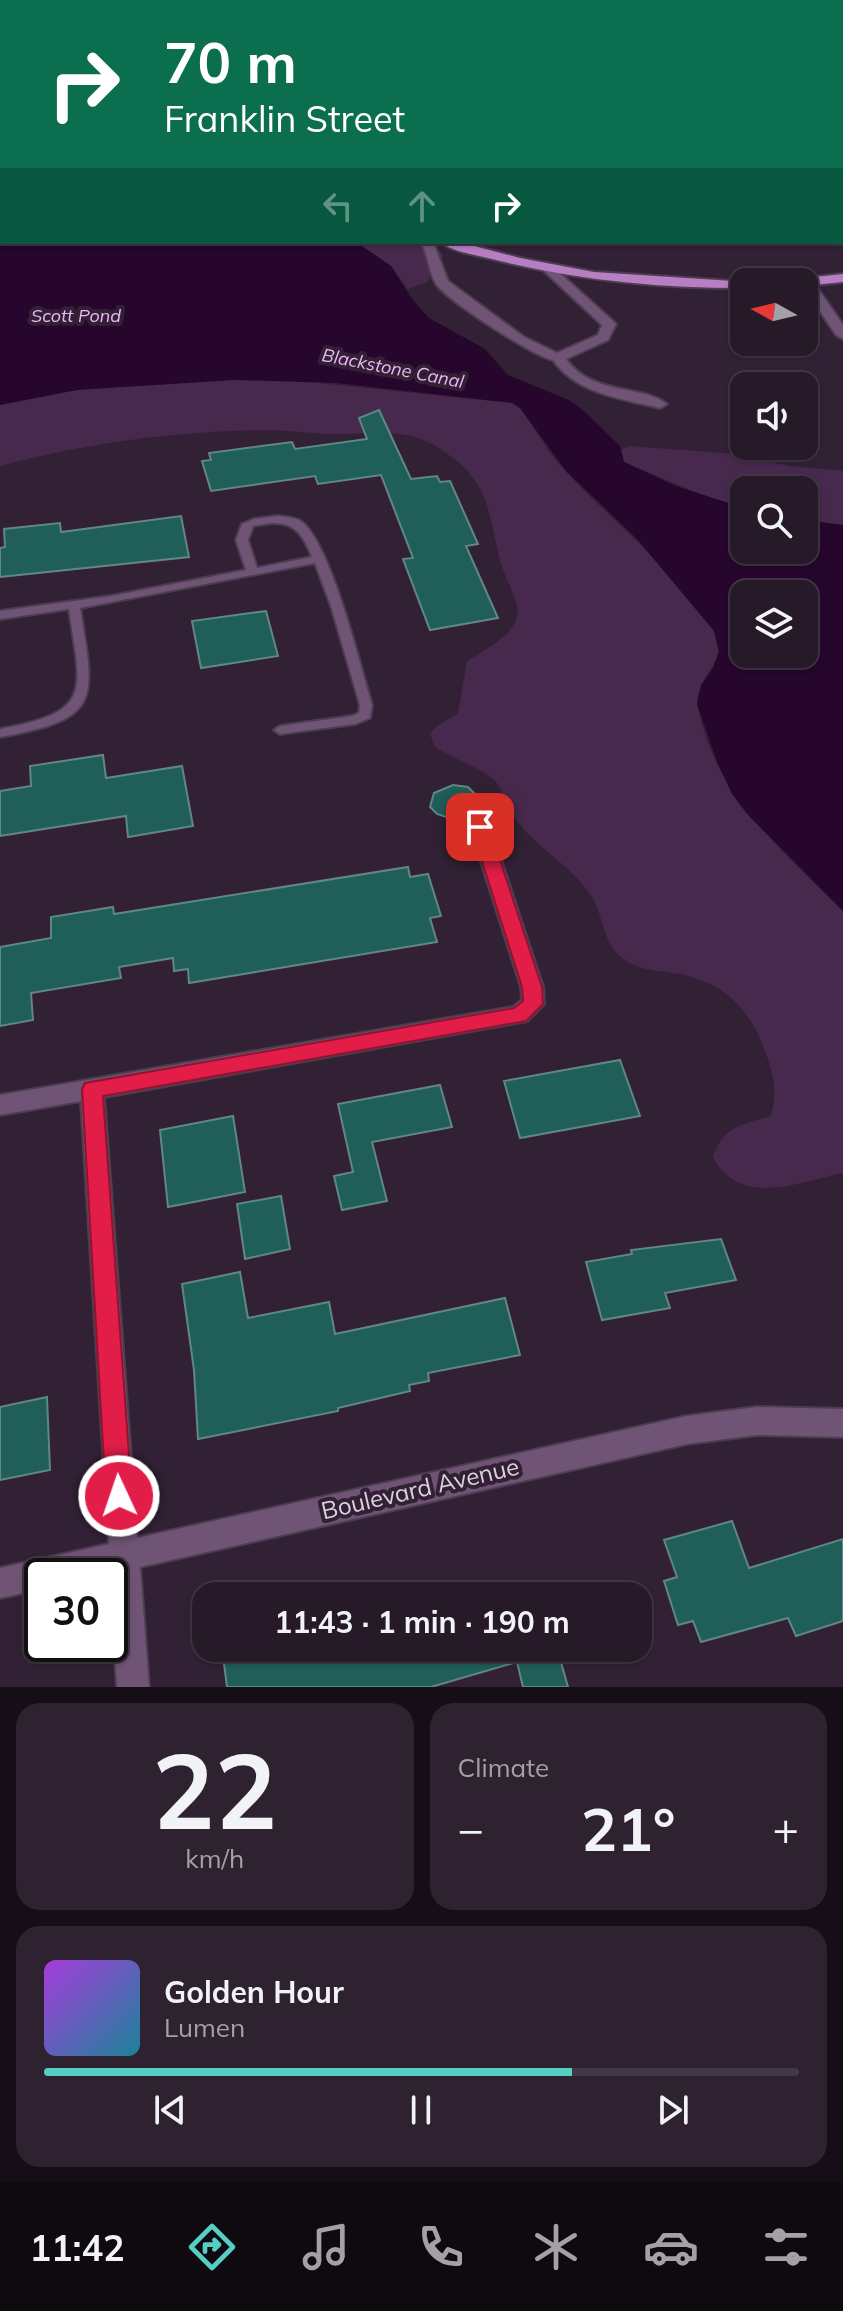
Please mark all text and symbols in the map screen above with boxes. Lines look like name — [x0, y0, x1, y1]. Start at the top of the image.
text: 70 m — [164, 27, 297, 97]
icon: right — [32, 32, 136, 136]
text: Franklin Street — [164, 96, 405, 141]
icon: left — [316, 184, 360, 228]
icon: ahead — [400, 184, 444, 228]
icon: right — [484, 184, 528, 228]
north arrow — [730, 268, 818, 356]
map controls — [730, 268, 818, 668]
water label: Scott Pond — [31, 304, 121, 327]
water label: Blackstone Canal — [320, 343, 467, 393]
button: sound — [730, 372, 818, 460]
button: search — [730, 476, 818, 564]
button: layers — [730, 580, 818, 668]
pin — [446, 793, 514, 861]
icon: arrive — [458, 805, 502, 849]
street label: Boulevard Avenue — [318, 1451, 522, 1525]
position arrow — [77, 1454, 161, 1538]
speed limit sign: 30 — [24, 1558, 128, 1662]
text: 11:43 · 1 min · 190 m — [274, 1603, 570, 1641]
text: 22 — [152, 1724, 277, 1855]
text: Climate — [458, 1751, 549, 1784]
text: 21° — [581, 1791, 676, 1866]
text: − — [458, 1801, 484, 1856]
text: + — [773, 1801, 799, 1856]
text: km/h — [185, 1842, 244, 1875]
text: Golden Hour — [164, 1973, 344, 2011]
text: Lumen — [164, 2011, 245, 2044]
icon: previous — [148, 2088, 192, 2132]
icon: pause — [399, 2088, 443, 2132]
icon: next — [651, 2088, 695, 2132]
icon: directions — [184, 2219, 240, 2275]
icon: music — [298, 2219, 354, 2275]
icon: phone — [413, 2219, 469, 2275]
icon: climate — [528, 2219, 584, 2275]
icon: car — [643, 2219, 699, 2275]
icon: filters — [758, 2219, 814, 2275]
text: 11:42 — [29, 2225, 125, 2270]

